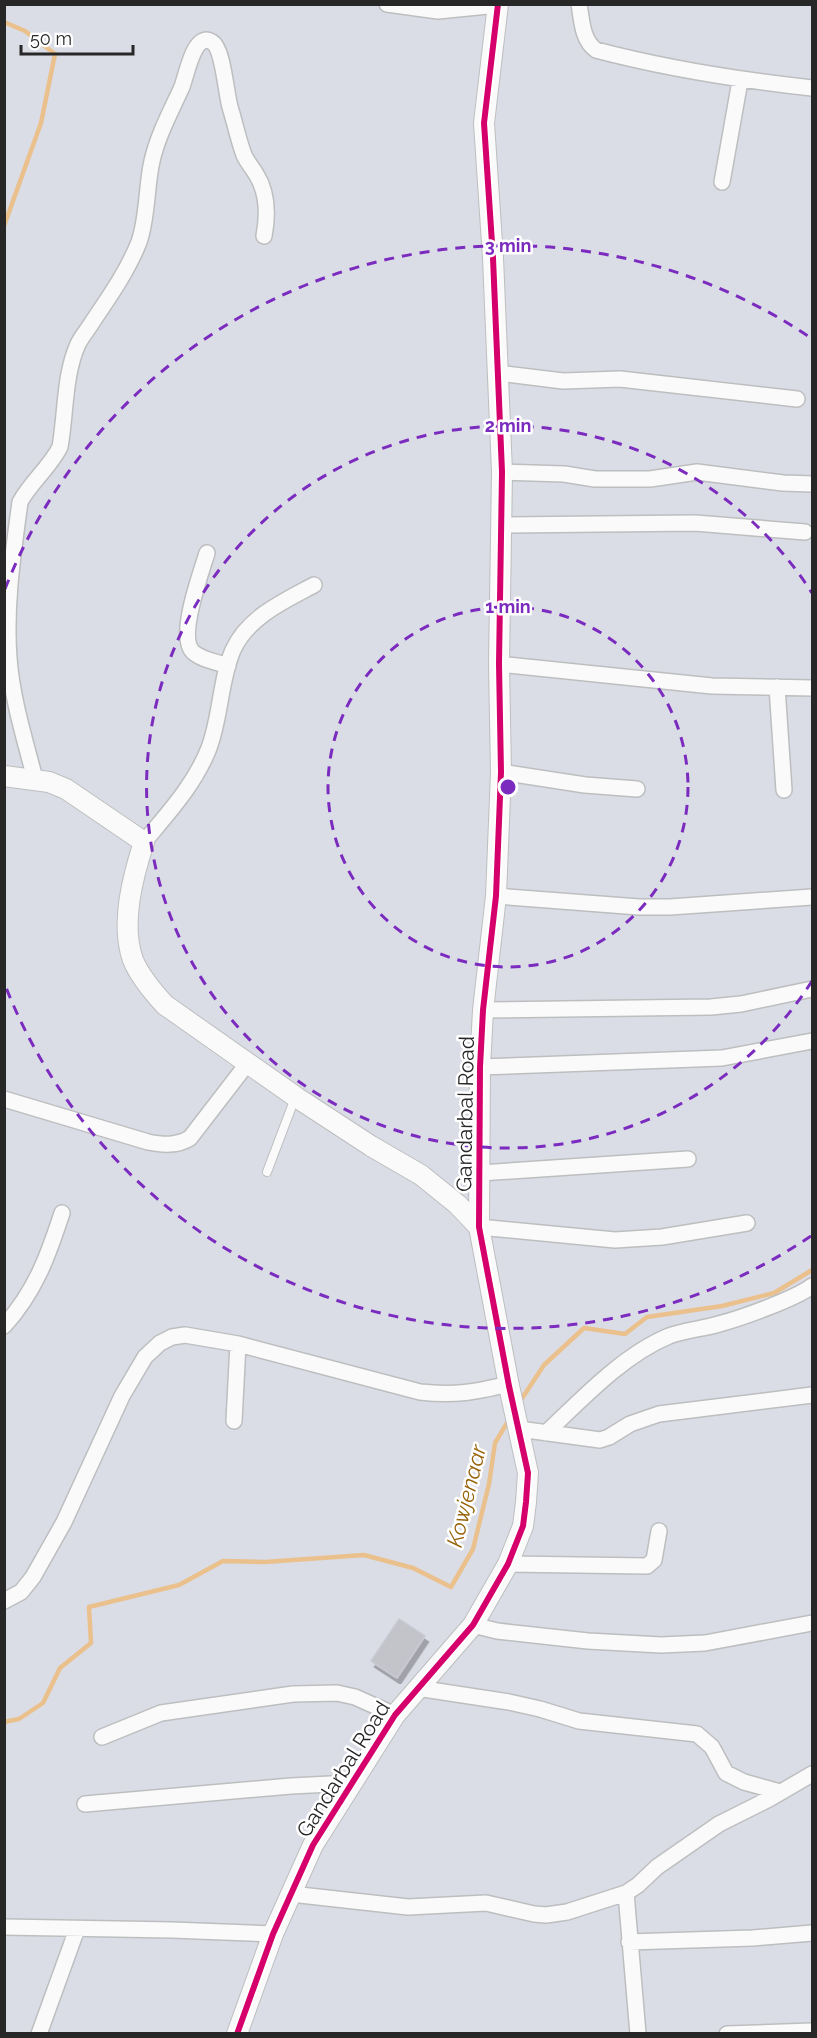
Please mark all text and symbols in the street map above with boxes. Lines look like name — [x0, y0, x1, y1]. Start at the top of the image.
scale bar — [21, 18, 134, 56]
text: 50 m — [30, 28, 72, 49]
text: 3 min — [485, 235, 531, 256]
text: 2 min — [485, 415, 531, 436]
text: 1 min — [485, 596, 531, 617]
centre of rings — [498, 777, 518, 797]
street label: Gandarbal Road — [451, 1036, 479, 1192]
water label: Kowjenaar — [441, 1441, 492, 1550]
street label: Gandarbal Road — [291, 1696, 395, 1842]

